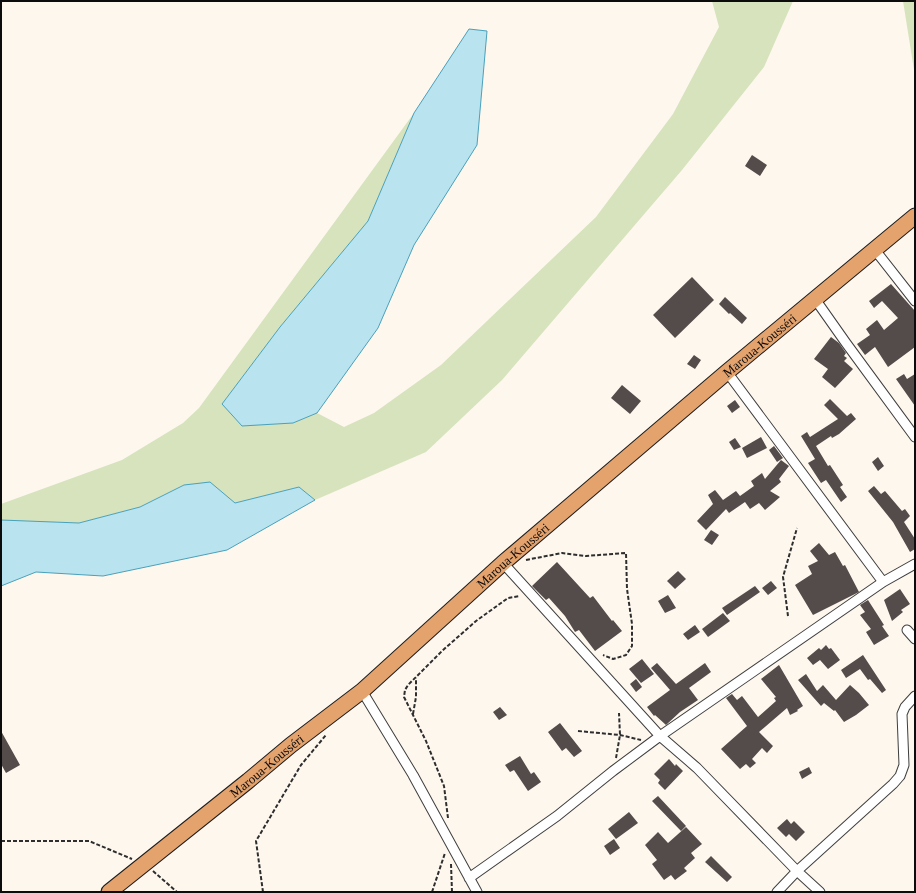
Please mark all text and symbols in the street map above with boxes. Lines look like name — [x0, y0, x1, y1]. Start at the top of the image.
street label: Maroua-Kousséri — [720, 310, 799, 380]
street label: Maroua-Kousséri — [473, 519, 552, 591]
street label: Maroua-Kousséri — [227, 731, 307, 800]

